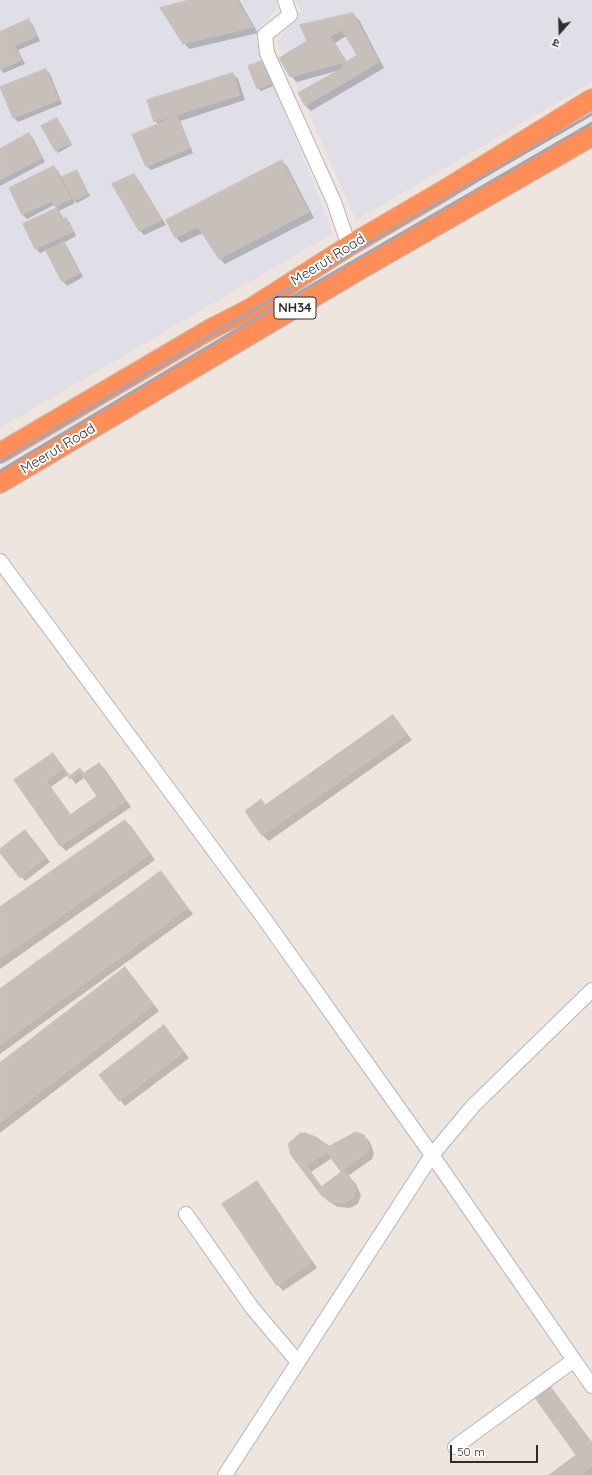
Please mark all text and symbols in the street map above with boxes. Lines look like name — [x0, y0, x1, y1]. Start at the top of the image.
north arrow — [540, 12, 580, 52]
text: उ — [550, 36, 561, 51]
street label: Meerut Road — [288, 231, 368, 289]
road number: NH34 — [274, 297, 316, 319]
street label: Meerut Road — [18, 420, 98, 478]
scale bar — [452, 1437, 540, 1463]
text: 50 m — [457, 1444, 485, 1459]

